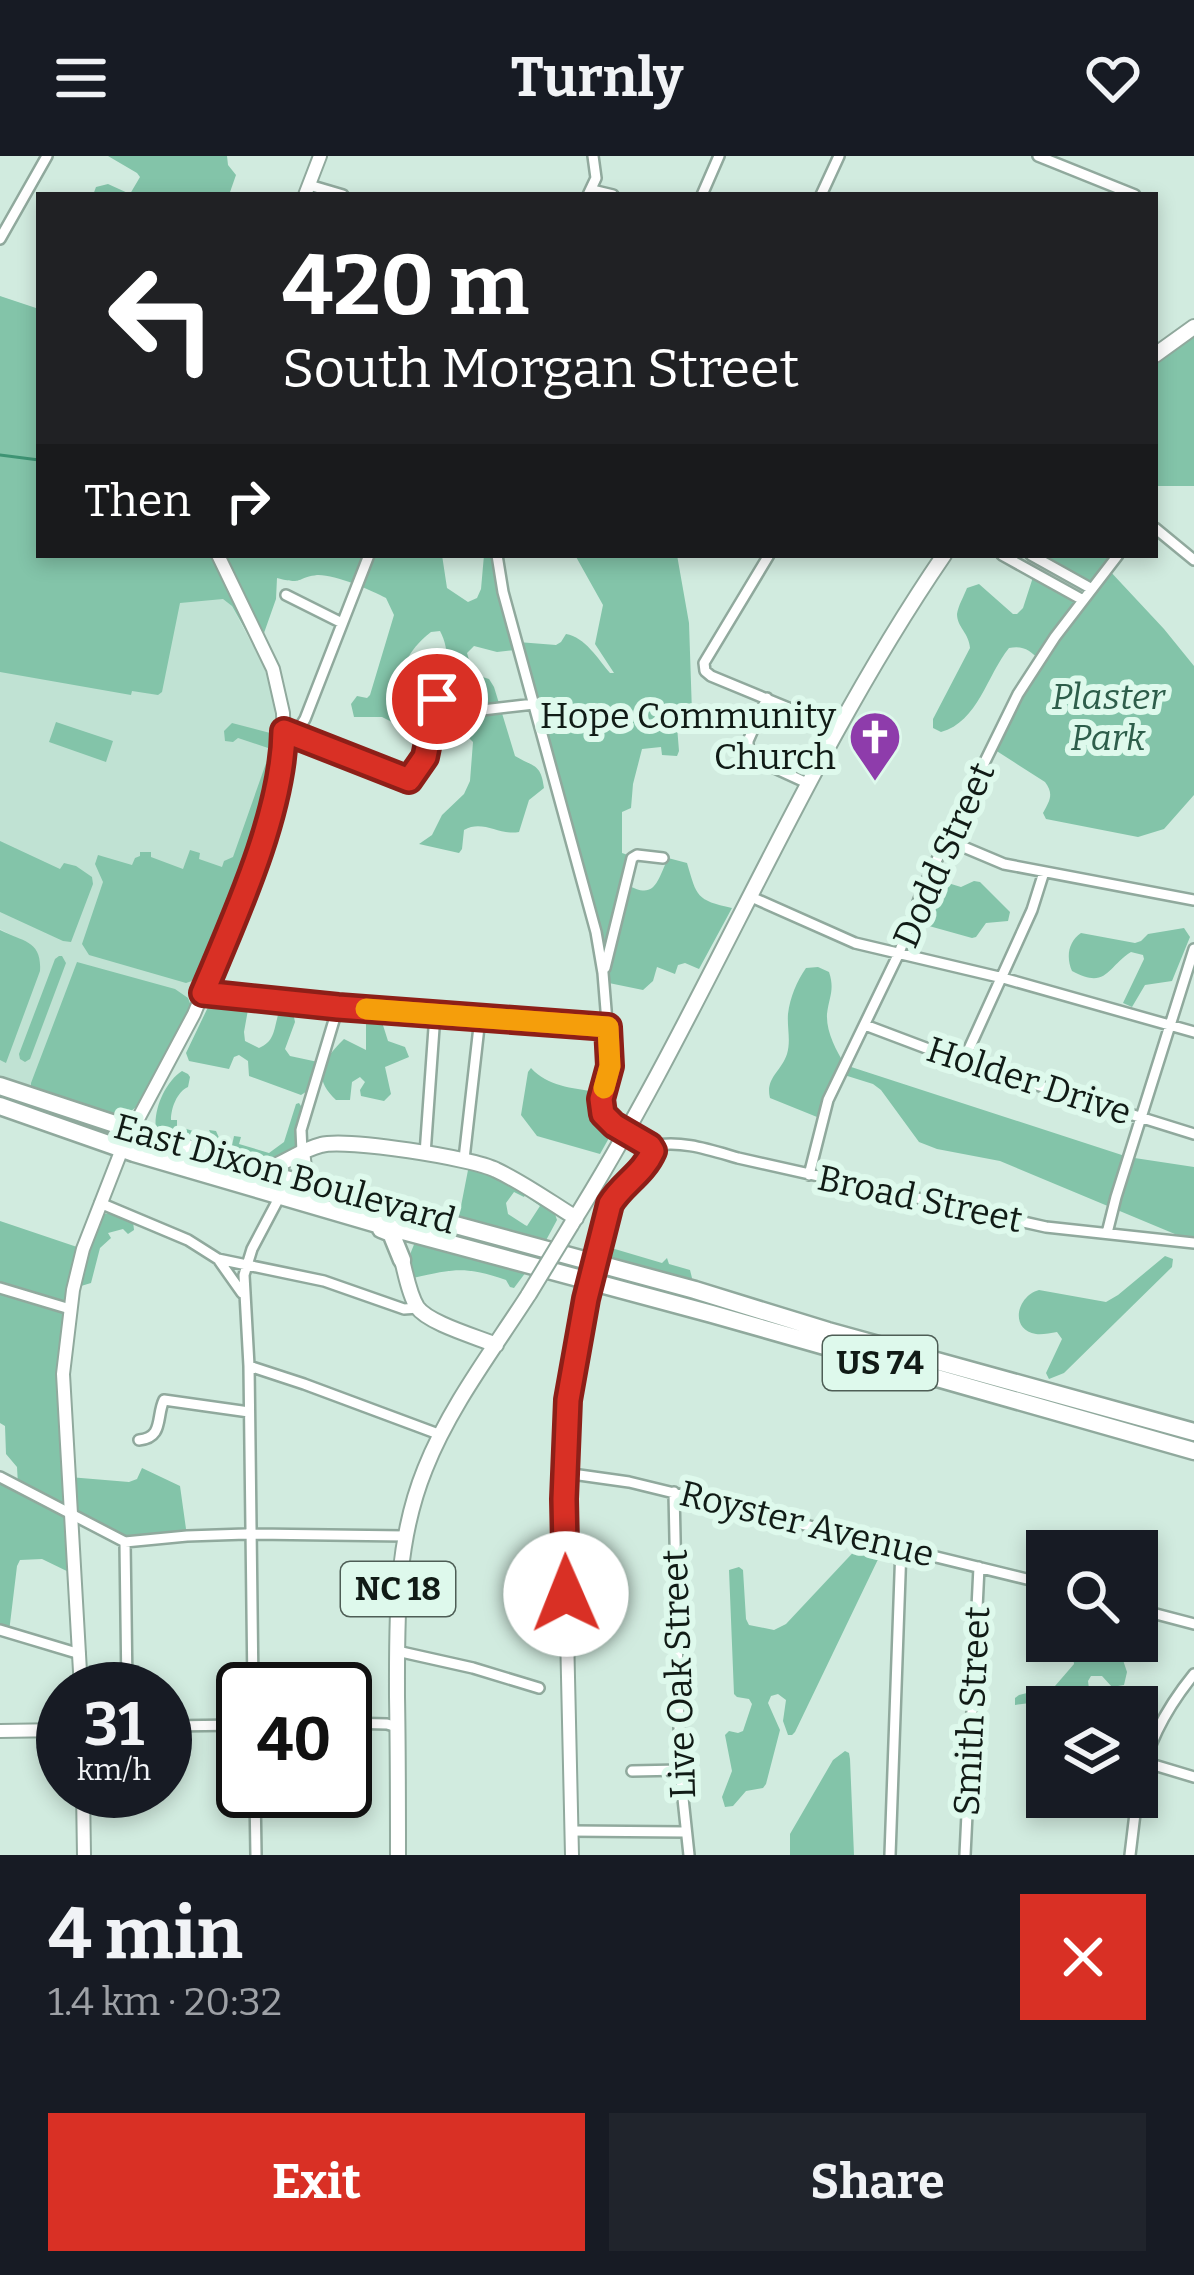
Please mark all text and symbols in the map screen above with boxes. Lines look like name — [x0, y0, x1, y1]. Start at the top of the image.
icon: menu — [48, 45, 114, 111]
icon: heart — [1080, 45, 1146, 111]
text: Turnly — [511, 46, 683, 110]
text: 420 m — [282, 235, 529, 336]
icon: left — [84, 240, 240, 396]
text: South Morgan Street — [282, 337, 799, 401]
icon: right — [215, 468, 281, 534]
text: Then — [84, 474, 191, 528]
pin — [386, 648, 488, 750]
icon: arrive — [404, 666, 470, 732]
park label: Plaster Park — [1051, 675, 1166, 760]
place label: Hope Community Church — [540, 694, 837, 779]
church icon: Hope Community Church — [847, 709, 903, 783]
street label: Dodd Street — [884, 756, 1004, 954]
street label: Holder Drive — [921, 1027, 1137, 1135]
street label: East Dixon Boulevard — [109, 1104, 461, 1244]
street label: Broad Street — [814, 1156, 1026, 1242]
road number: US 74 — [823, 1336, 937, 1390]
street label: Royster Avenue — [675, 1471, 939, 1577]
map controls — [1026, 1530, 1158, 1818]
button: search — [1026, 1530, 1158, 1662]
position arrow — [503, 1531, 629, 1657]
street label: Live Oak Street — [653, 1549, 705, 1799]
road number: NC 18 — [341, 1562, 455, 1616]
street label: Smith Street — [945, 1605, 999, 1817]
speed limit sign: 40 — [216, 1662, 372, 1818]
button: layers — [1026, 1686, 1158, 1818]
text: 31 — [84, 1689, 144, 1761]
text: km/h — [77, 1752, 151, 1788]
text: 4 min — [48, 1891, 243, 1977]
button: close — [1020, 1894, 1146, 2020]
text: 1.4 km · 20:32 — [48, 1979, 282, 2025]
button: Exit — [48, 2113, 585, 2251]
button: Share — [609, 2113, 1146, 2251]

